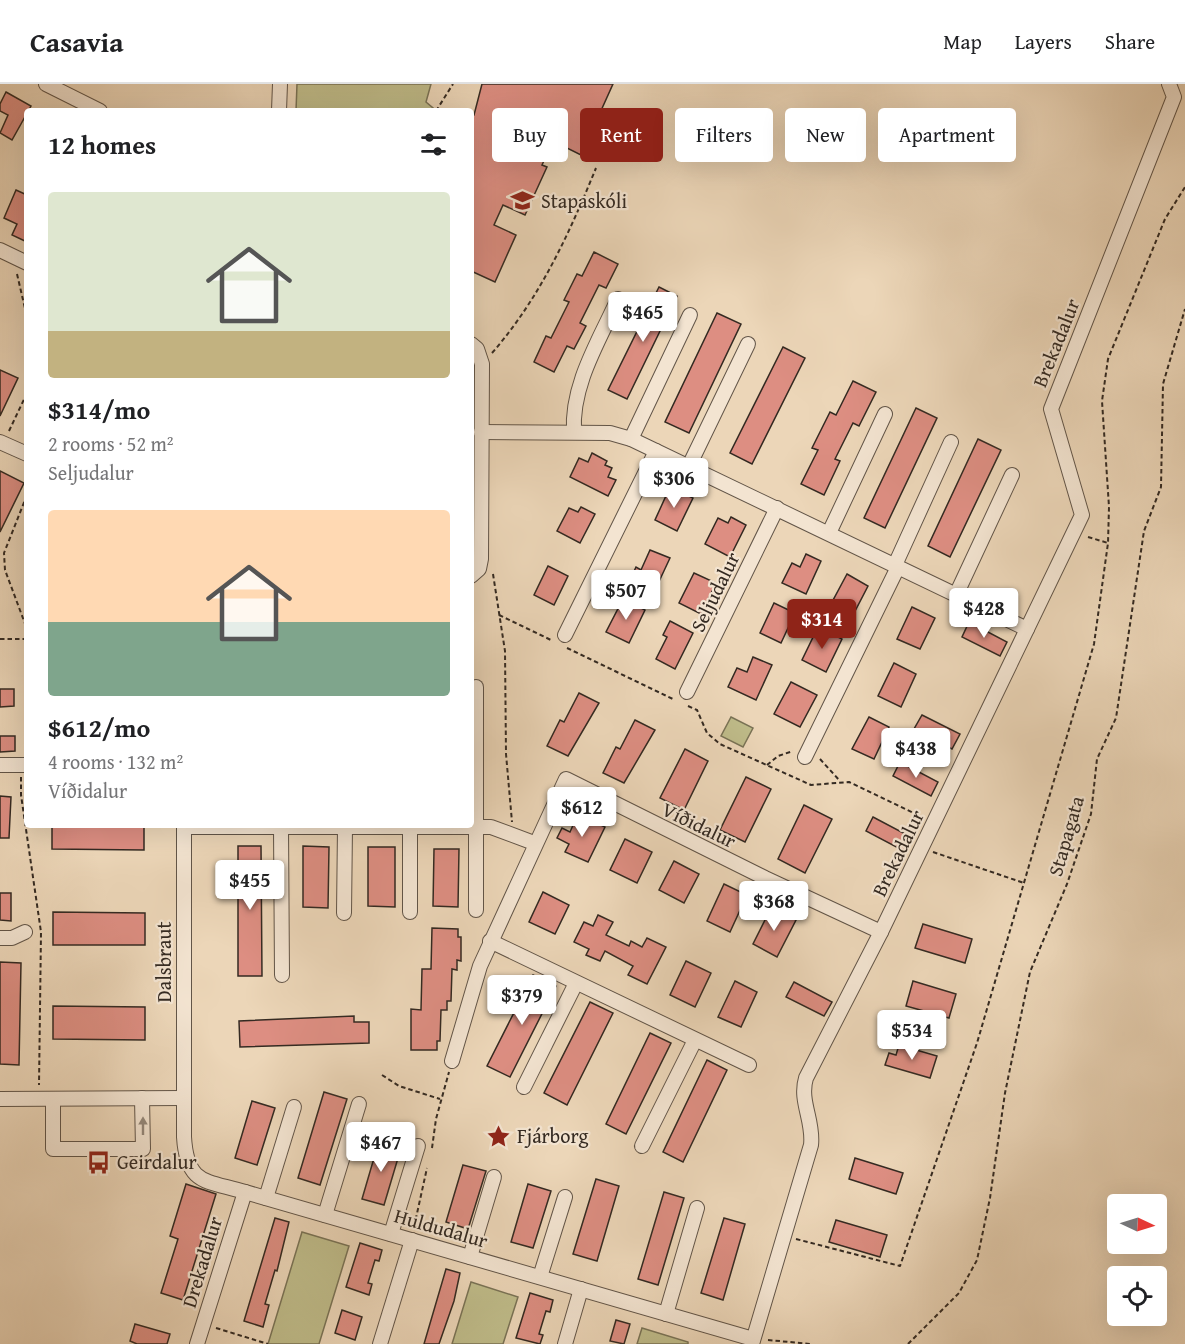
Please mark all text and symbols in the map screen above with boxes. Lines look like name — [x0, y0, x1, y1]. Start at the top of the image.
text: Casavia — [30, 21, 124, 62]
text: Map — [943, 26, 982, 57]
text: Layers — [1015, 26, 1072, 57]
text: Share — [1105, 26, 1155, 57]
chip: Buy — [492, 108, 568, 162]
chip: Rent — [580, 108, 663, 162]
chip: Filters — [675, 108, 773, 162]
chip: New — [785, 108, 866, 162]
chip: Apartment — [878, 108, 1016, 162]
text: 12 homes — [48, 125, 156, 164]
icon: filters — [417, 128, 450, 161]
place label: Stapaskóli — [541, 186, 627, 215]
school or university icon: Stapaskóli — [510, 188, 536, 214]
icon: home — [195, 231, 303, 339]
pin: $465 — [607, 292, 679, 343]
street label: Brekadalur — [1025, 294, 1086, 391]
text: $465 — [622, 297, 664, 326]
text: $314/mo — [48, 390, 150, 429]
text: 2 rooms · 52 m² — [48, 429, 174, 458]
text: Seljudalur — [48, 458, 134, 487]
pin: $306 — [638, 458, 710, 509]
text: $306 — [653, 463, 695, 492]
street label: Seljudalur — [683, 547, 746, 637]
icon: home — [195, 549, 303, 657]
pin: $507 — [590, 570, 662, 621]
text: $507 — [605, 575, 647, 604]
pin: $428 — [948, 588, 1020, 639]
text: $428 — [963, 593, 1005, 622]
pin: $314 — [786, 599, 858, 650]
text: $314 — [801, 604, 843, 633]
text: $612/mo — [48, 708, 150, 747]
pin: $438 — [880, 728, 952, 779]
text: $438 — [895, 733, 937, 762]
text: 4 rooms · 132 m² — [48, 747, 183, 776]
text: Víðidalur — [48, 776, 127, 805]
pin: $612 — [546, 787, 618, 838]
text: $612 — [561, 792, 603, 821]
street label: Stapagata — [1040, 792, 1091, 879]
street label: Víðidalur — [657, 794, 741, 855]
street label: Brekadalur — [864, 805, 931, 901]
pin: $455 — [214, 860, 286, 911]
text: $455 — [229, 865, 271, 894]
pin: $368 — [738, 881, 810, 932]
text: $368 — [753, 886, 795, 915]
street label: Dalsbraut — [149, 922, 178, 1002]
pin: $379 — [486, 975, 558, 1026]
text: $379 — [501, 980, 543, 1009]
pin: $534 — [876, 1010, 948, 1061]
text: $534 — [891, 1015, 933, 1044]
one-way arrow — [138, 1117, 148, 1136]
place label: Fjárborg — [517, 1121, 589, 1150]
pin: $467 — [345, 1122, 417, 1173]
place icon: Fjárborg — [486, 1123, 512, 1149]
text: $467 — [360, 1127, 402, 1156]
place label: Geirdalur — [117, 1147, 197, 1176]
bus stop icon: Geirdalur — [86, 1149, 112, 1175]
north arrow — [1107, 1194, 1167, 1254]
map controls — [1107, 1194, 1167, 1326]
street label: Huldudalur — [391, 1200, 491, 1255]
street label: Drekadalur — [174, 1213, 229, 1311]
button: locate — [1107, 1266, 1167, 1326]

